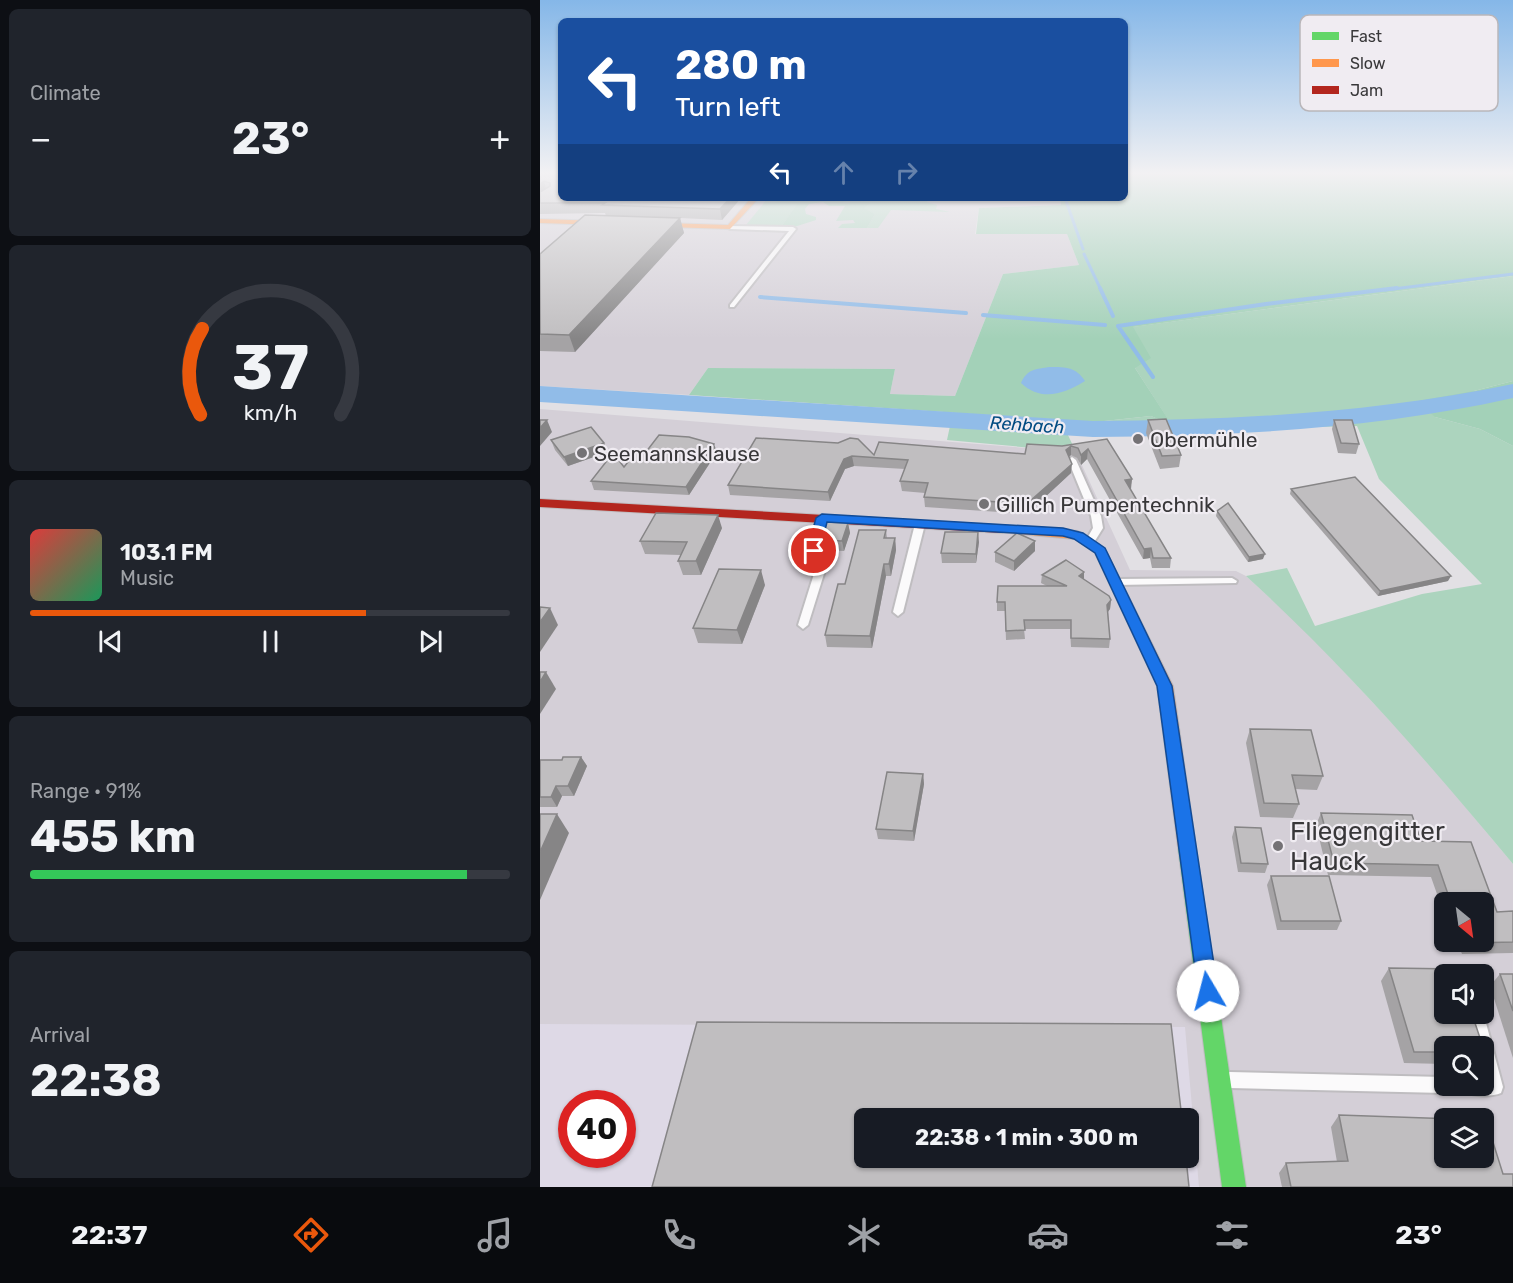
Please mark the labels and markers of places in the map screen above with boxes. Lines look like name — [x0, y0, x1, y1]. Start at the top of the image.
place label: Obermühle — [1150, 427, 1257, 452]
marker: Obermühle — [1131, 432, 1145, 446]
place label: Seemannsklause — [594, 441, 760, 466]
marker: Seemannsklause — [575, 446, 589, 460]
place label: Gillich Pumpentechnik — [996, 492, 1215, 517]
marker: Gillich Pumpentechnik — [977, 497, 991, 511]
pin — [788, 525, 839, 576]
place label: Fliegengitter Hauck — [1290, 816, 1445, 877]
marker: Fliegengitter Hauck — [1271, 839, 1285, 853]

